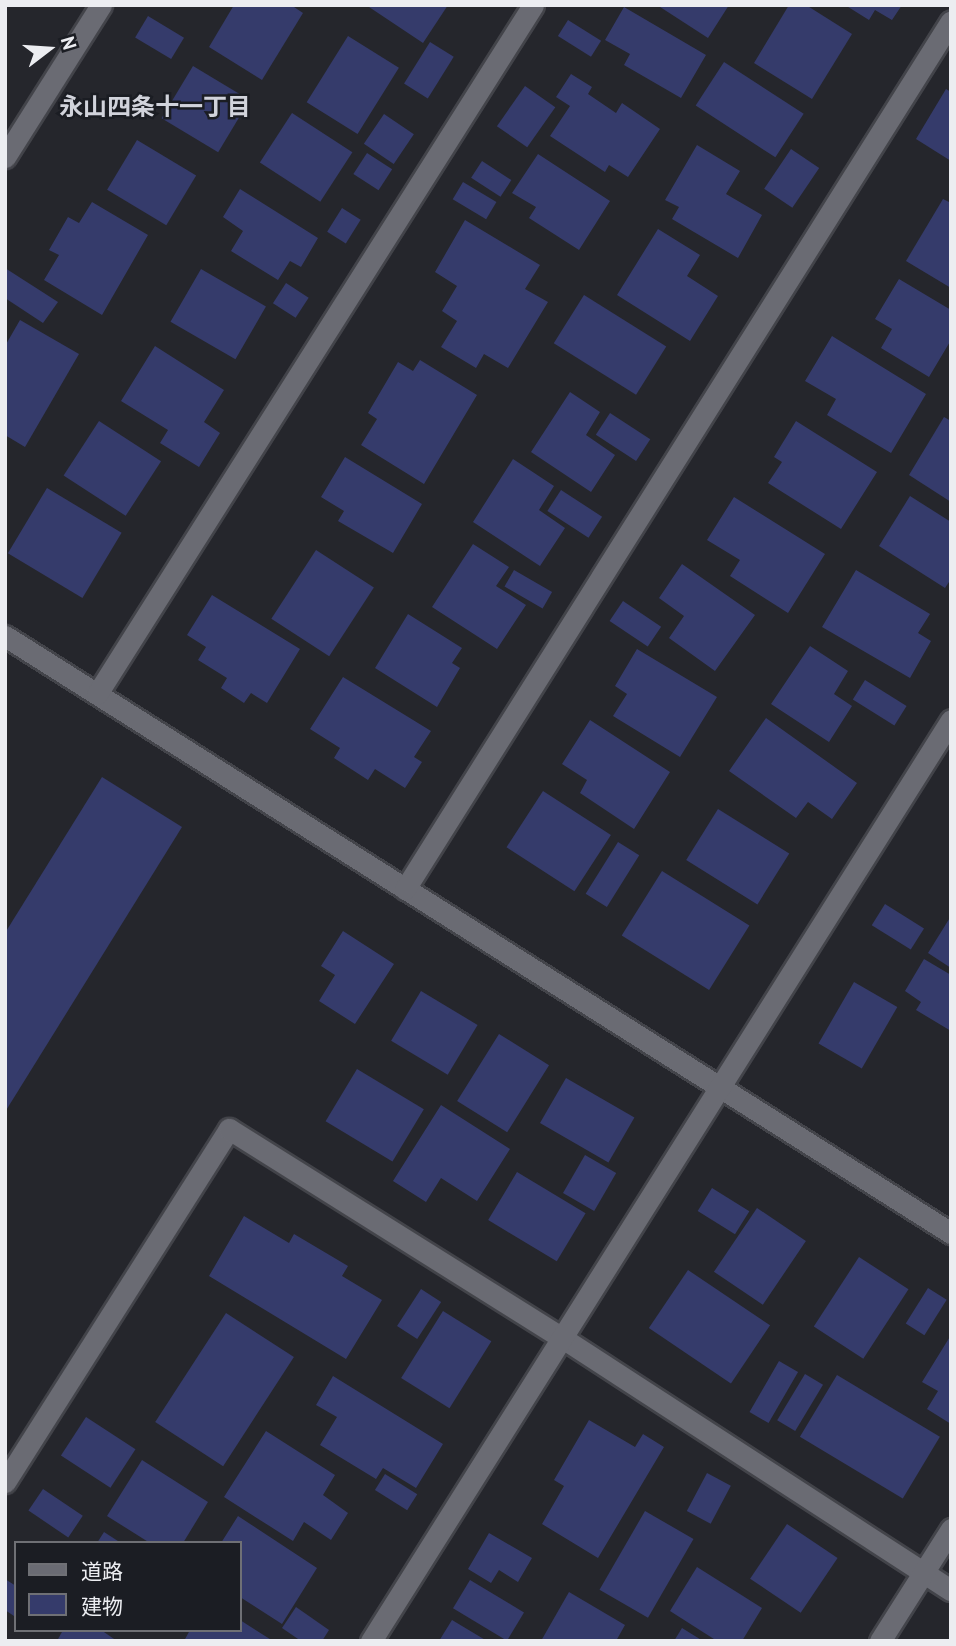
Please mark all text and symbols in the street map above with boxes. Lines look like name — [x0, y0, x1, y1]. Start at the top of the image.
north arrow — [14, 14, 84, 84]
text: N — [56, 33, 82, 52]
district label: 永山四条十一丁目 — [59, 93, 251, 121]
legend — [14, 1541, 242, 1632]
text: 道路 — [81, 1558, 123, 1585]
text: 建物 — [81, 1593, 123, 1620]

